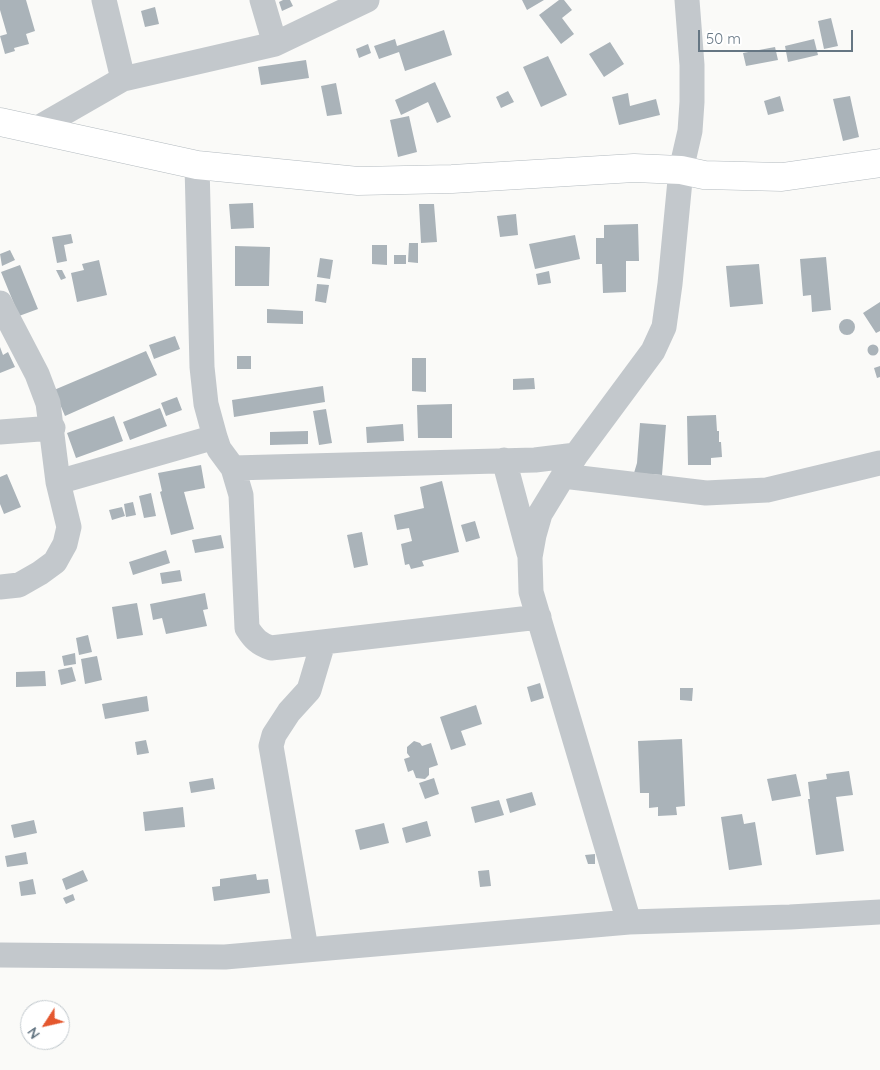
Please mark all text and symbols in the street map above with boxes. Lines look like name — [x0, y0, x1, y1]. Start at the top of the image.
scale bar — [700, 20, 855, 52]
text: 50 m — [706, 29, 741, 48]
north arrow — [20, 1000, 70, 1050]
text: N — [23, 1024, 44, 1042]

